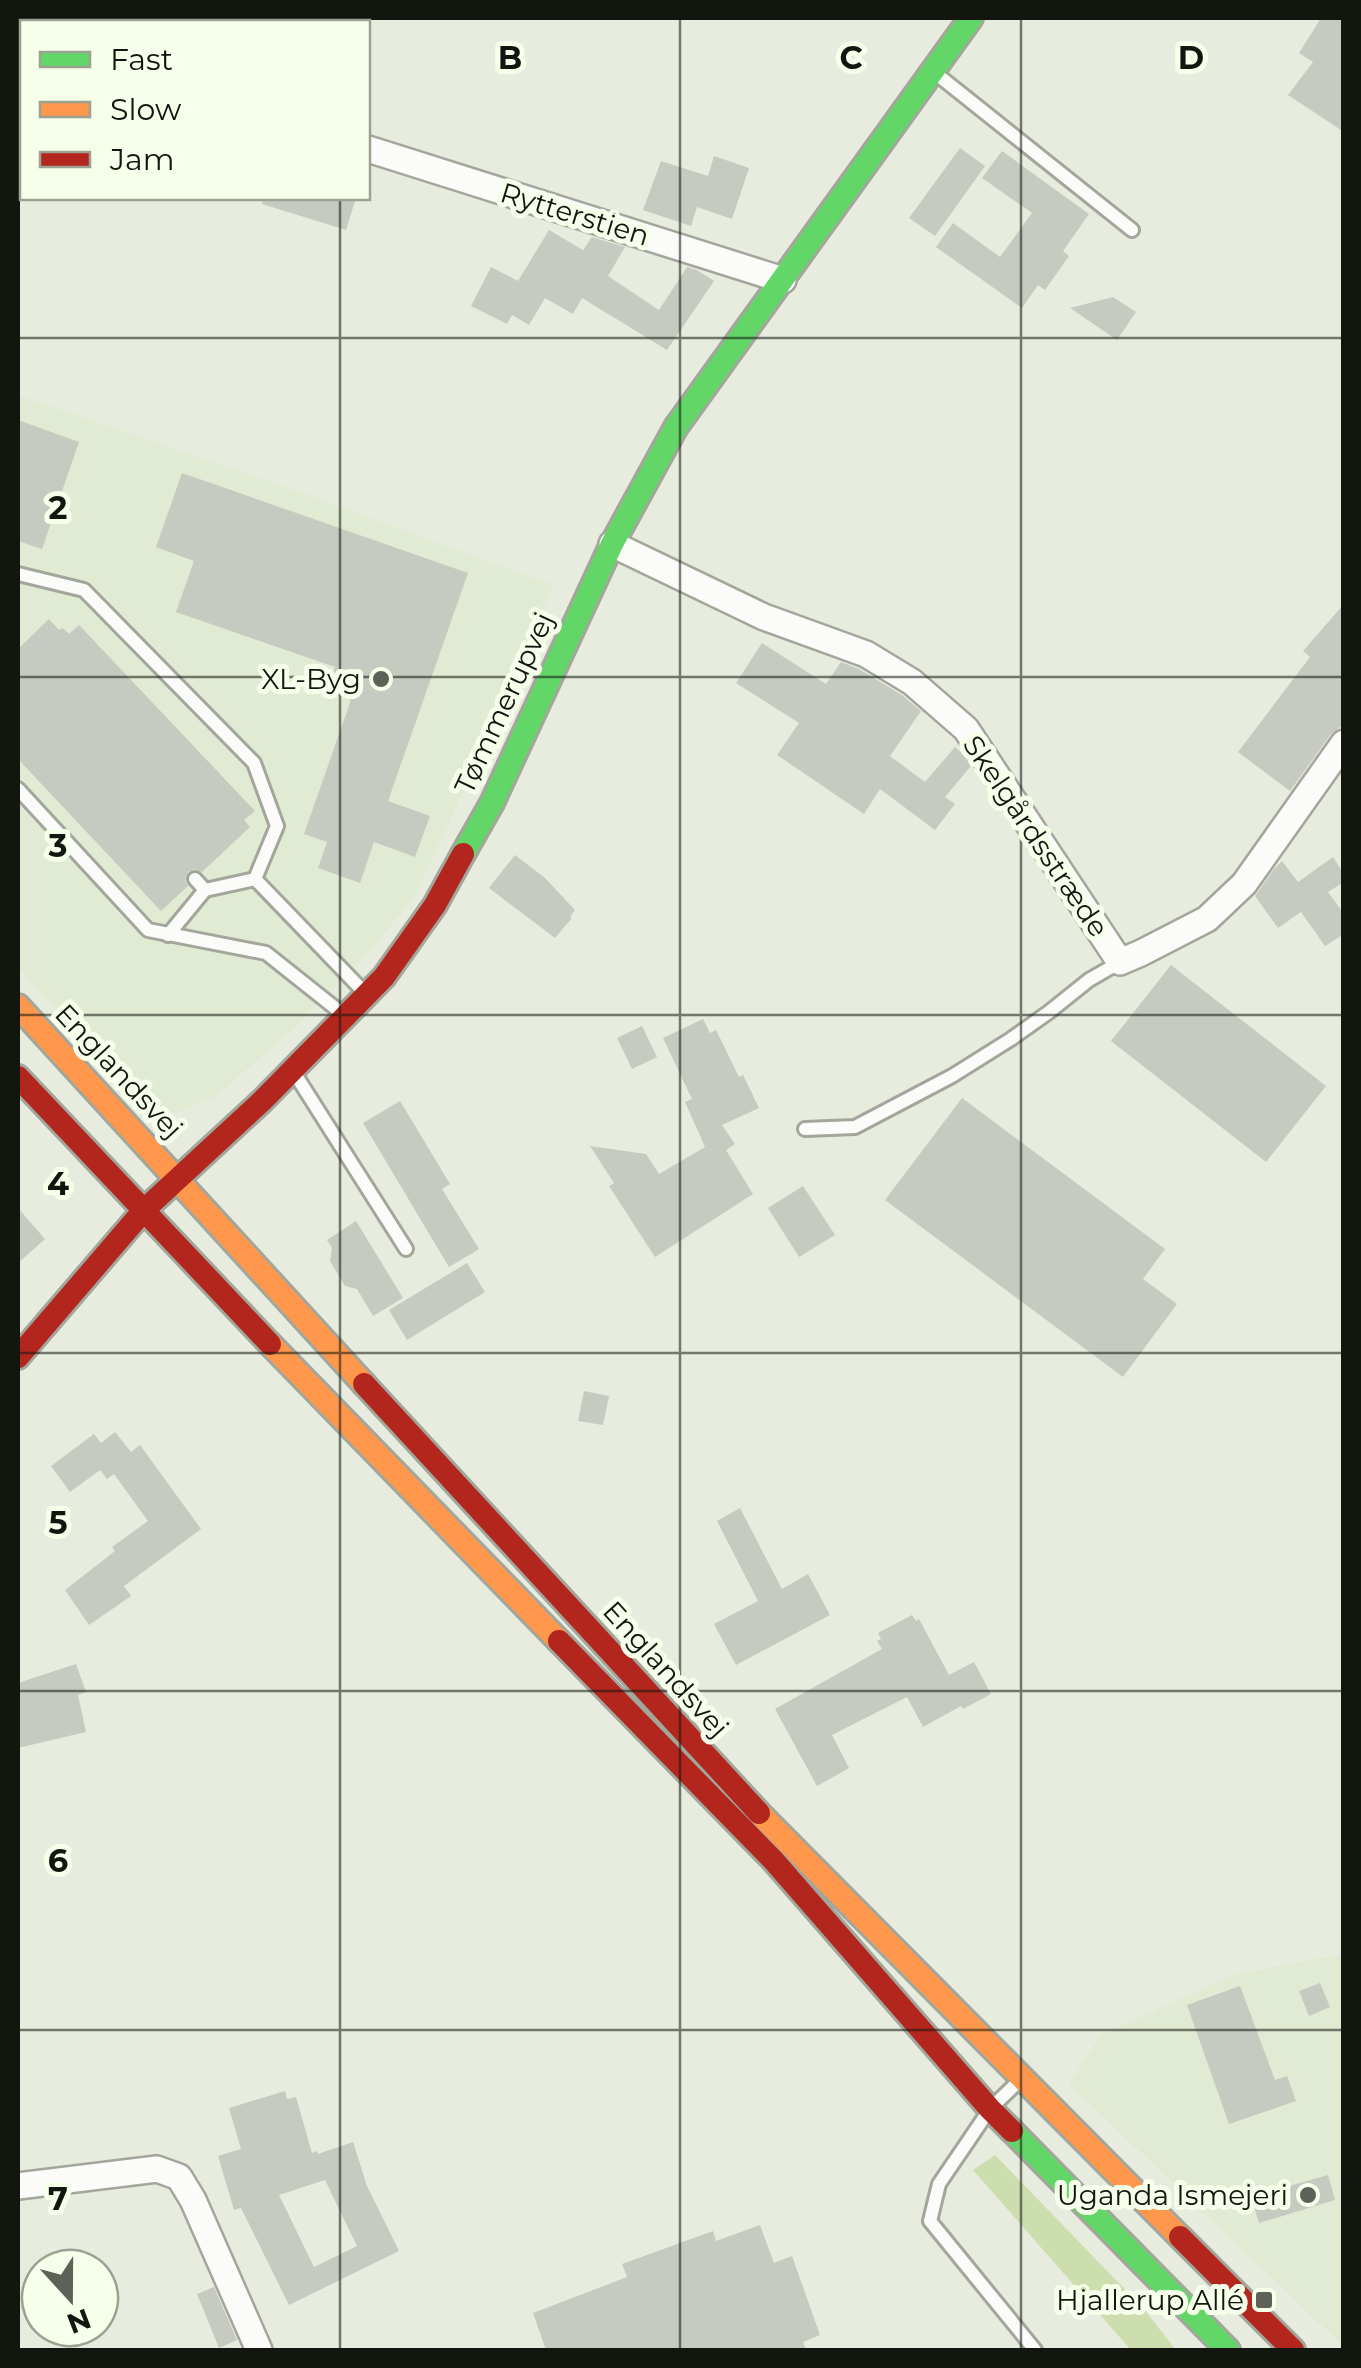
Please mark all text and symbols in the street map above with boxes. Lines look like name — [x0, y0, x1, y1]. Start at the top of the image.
legend — [20, 20, 370, 200]
text: B — [498, 38, 522, 77]
text: C — [839, 38, 863, 77]
text: D — [1178, 38, 1204, 77]
text: Fast — [110, 41, 173, 78]
text: Slow — [110, 91, 182, 128]
text: Jam — [109, 141, 175, 178]
street label: Rytterstien — [496, 175, 654, 253]
text: 2 — [49, 488, 67, 527]
street label: Tømmerupvej — [447, 607, 561, 799]
place label: XL-Byg — [261, 662, 361, 696]
marker: XL-Byg — [370, 668, 392, 690]
street label: Skelgårdsstræde — [956, 729, 1116, 943]
text: 3 — [48, 826, 67, 865]
street label: Englandsvej — [48, 997, 190, 1145]
text: 4 — [47, 1164, 69, 1203]
text: 5 — [48, 1503, 68, 1542]
street label: Englandsvej — [596, 1594, 736, 1744]
text: 6 — [48, 1841, 68, 1880]
place label: Uganda Ismejeri — [1057, 2178, 1288, 2212]
text: 7 — [48, 2179, 68, 2218]
marker: Uganda Ismejeri — [1297, 2184, 1319, 2206]
north arrow — [20, 2248, 120, 2348]
place label: Hjallerup Allé — [1056, 2283, 1244, 2317]
marker: Hjallerup Allé — [1253, 2289, 1275, 2311]
text: N — [62, 2301, 96, 2341]

